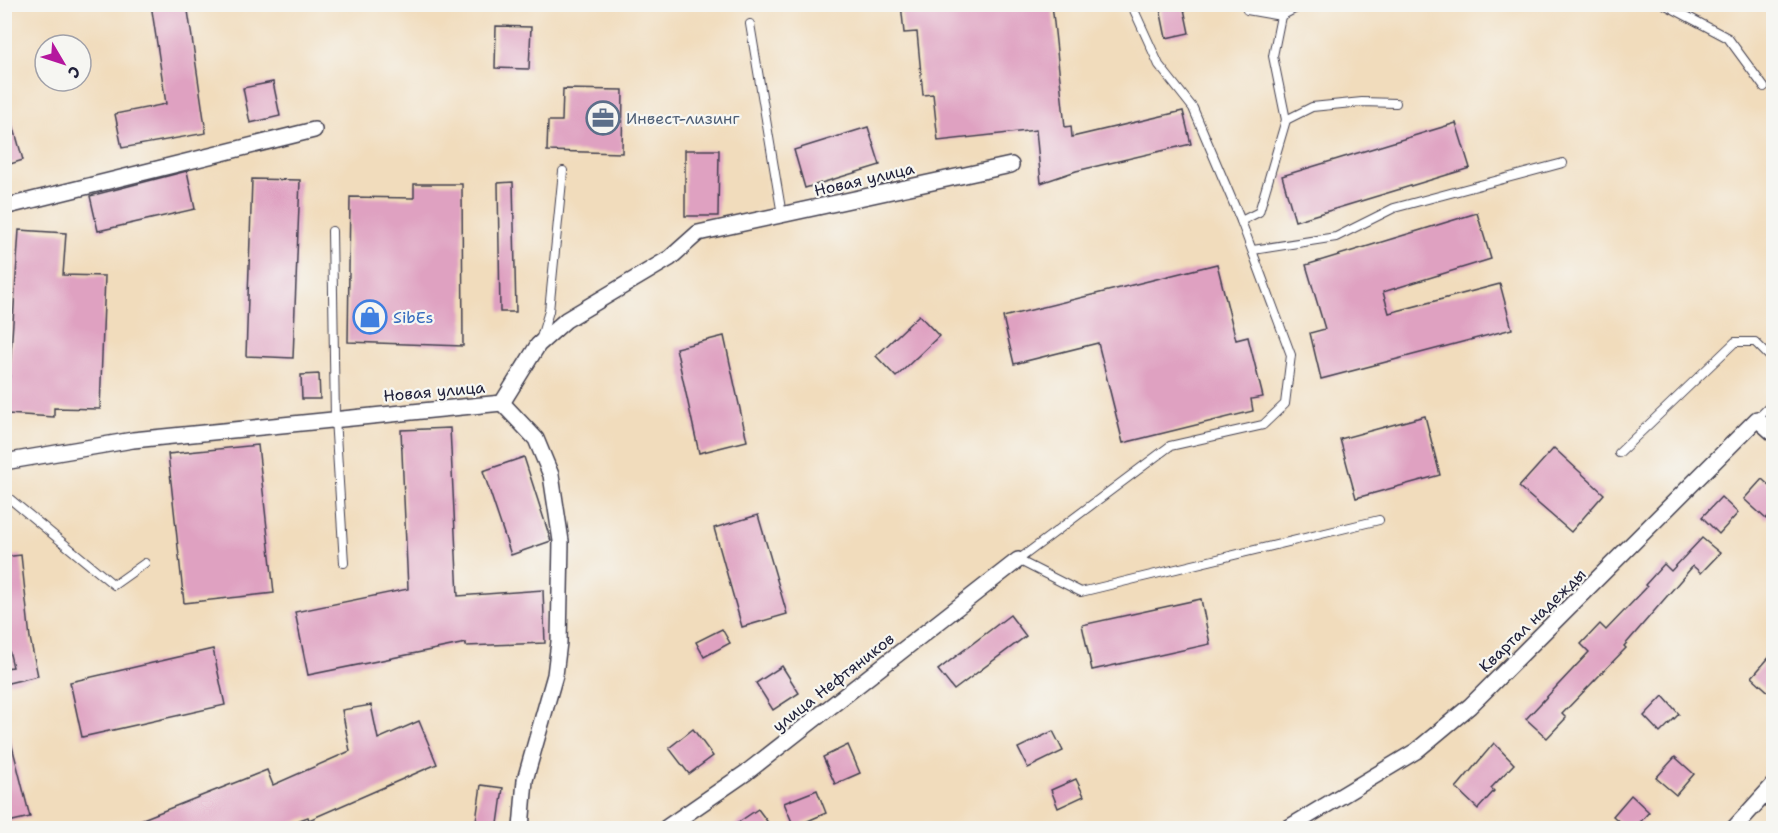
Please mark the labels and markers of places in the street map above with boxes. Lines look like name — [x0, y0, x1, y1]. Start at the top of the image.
office icon: Инвест-лизинг — [585, 100, 621, 136]
place label: Инвест-лизинг — [626, 108, 741, 129]
shop icon: SibEs — [352, 299, 388, 335]
place label: SibEs — [393, 307, 433, 328]

